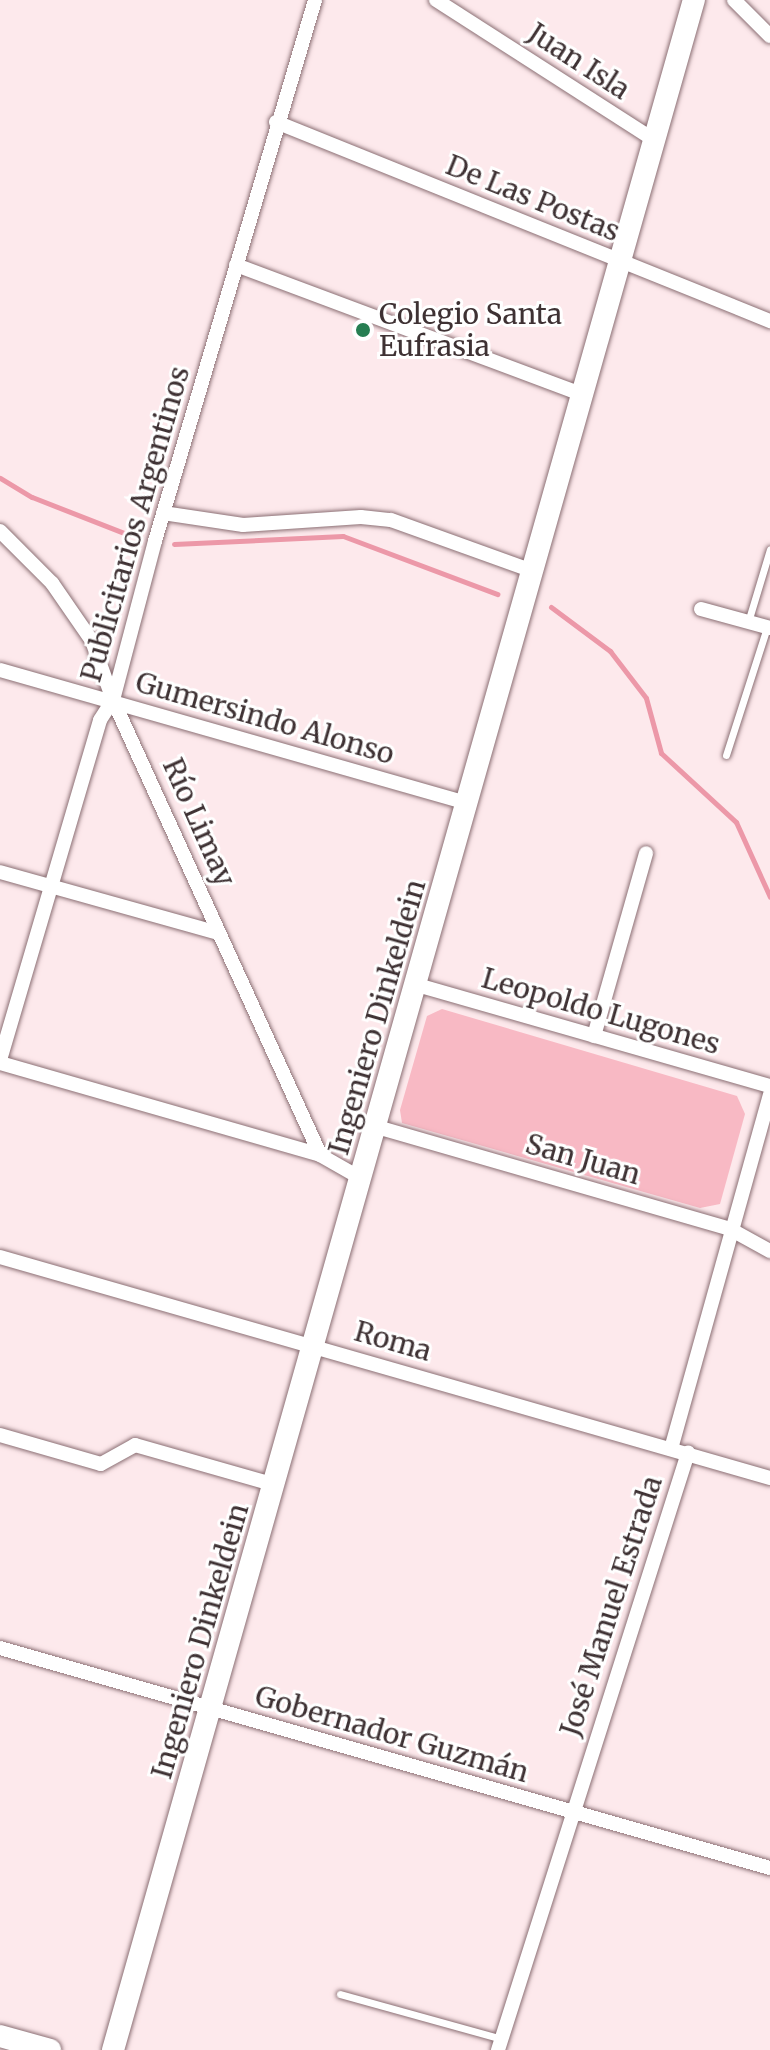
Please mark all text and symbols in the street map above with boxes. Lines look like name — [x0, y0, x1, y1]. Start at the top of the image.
street label: Juan Isla — [522, 16, 636, 106]
street label: De Las Postas — [441, 148, 625, 248]
place label: Colegio Santa Eufrasia — [379, 297, 562, 363]
marker: Colegio Santa Eufrasia — [354, 321, 372, 339]
street label: Publicitarios Argentinos — [74, 362, 196, 686]
street label: Gumersindo Alonso — [132, 665, 398, 771]
street label: Río Limay — [156, 753, 242, 891]
street label: Ingeniero Dinkeldein — [322, 876, 432, 1158]
street label: Leopoldo Lugones — [478, 961, 724, 1061]
street label: San Juan — [522, 1127, 644, 1191]
street label: Roma — [351, 1314, 435, 1368]
street label: José Manuel Estrada — [553, 1472, 669, 1740]
street label: Ingeniero Dinkeldein — [145, 1500, 255, 1782]
street label: Gobernador Guzmán — [251, 1679, 533, 1789]

